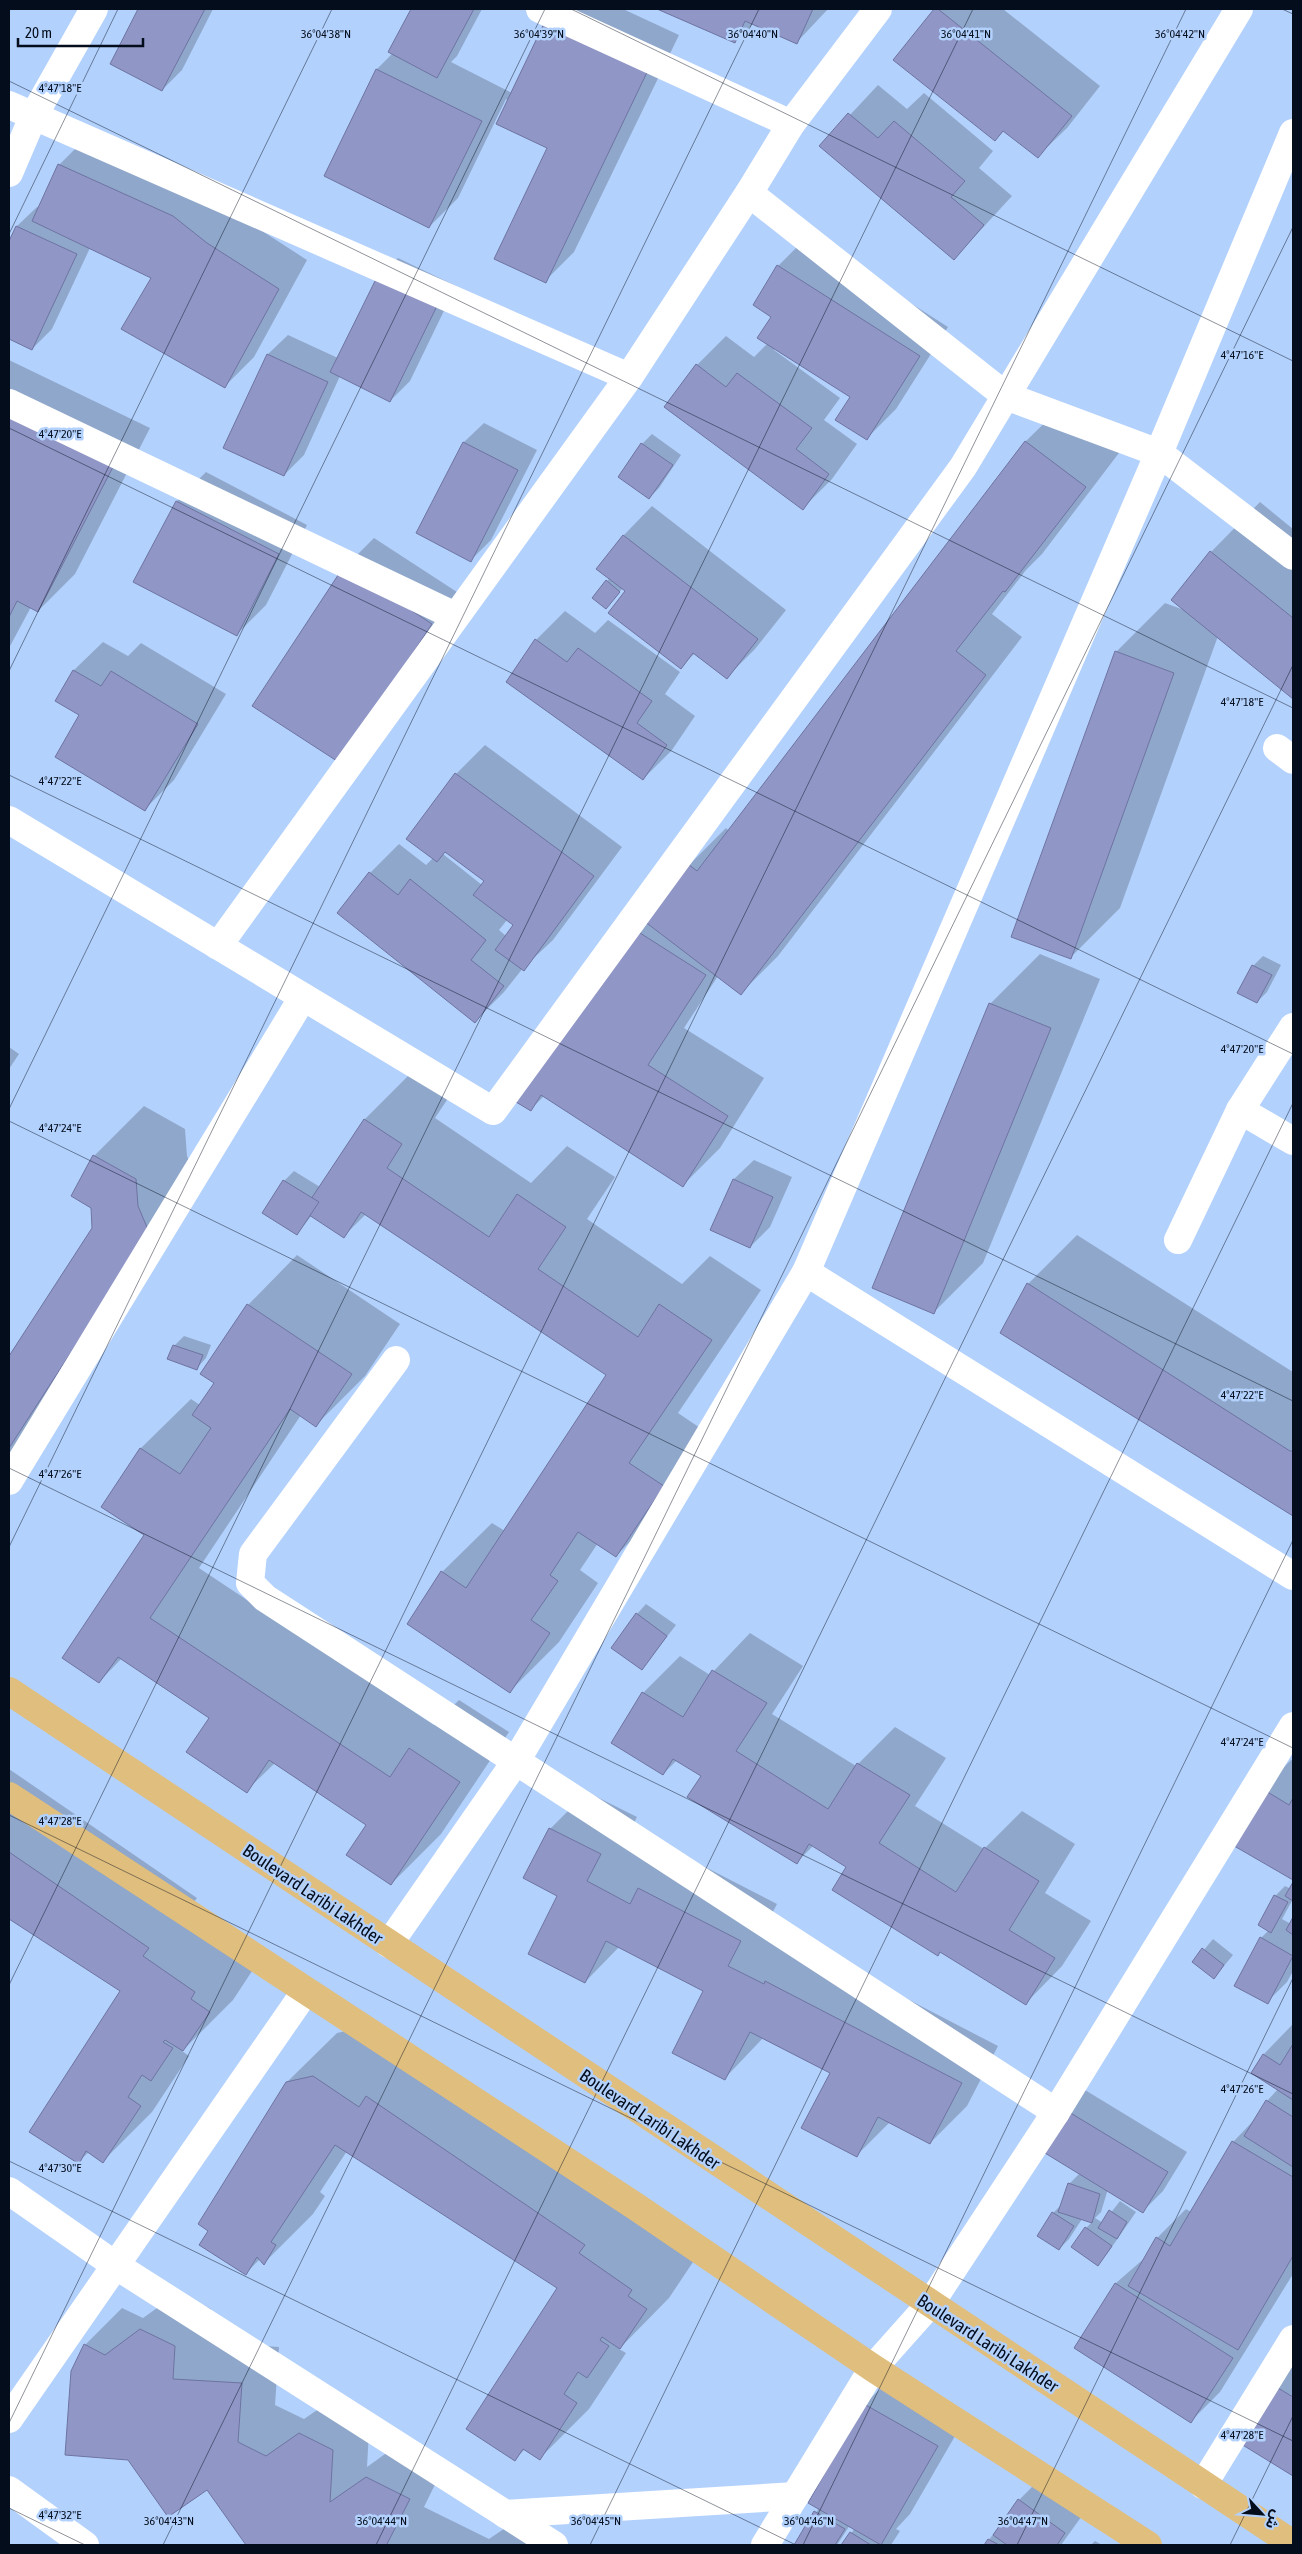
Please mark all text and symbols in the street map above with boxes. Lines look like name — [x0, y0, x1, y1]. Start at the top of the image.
scale bar — [18, 15, 142, 47]
text: 20 m — [25, 24, 52, 41]
text: 36°04'38"N — [301, 27, 351, 41]
text: 36°04'39"N — [514, 27, 564, 41]
text: 36°04'40"N — [728, 27, 778, 41]
text: 36°04'41"N — [941, 27, 991, 41]
text: 36°04'42"N — [1155, 27, 1205, 41]
text: 4°47'18"E — [39, 81, 81, 95]
text: 4°47'16"E — [1221, 348, 1263, 362]
text: 4°47'20"E — [39, 427, 81, 441]
text: 4°47'18"E — [1221, 695, 1263, 709]
text: 4°47'22"E — [39, 774, 81, 788]
text: 4°47'20"E — [1221, 1042, 1263, 1056]
text: 4°47'24"E — [39, 1121, 81, 1135]
text: 4°47'22"E — [1221, 1388, 1263, 1402]
text: 4°47'26"E — [39, 1467, 81, 1481]
text: 4°47'24"E — [1221, 1735, 1263, 1749]
text: 4°47'28"E — [39, 1814, 81, 1828]
street label: Boulevard Laribi Lakhder — [239, 1839, 387, 1949]
street label: Boulevard Laribi Lakhder — [576, 2064, 724, 2174]
text: 4°47'26"E — [1221, 2082, 1263, 2096]
text: 4°47'30"E — [39, 2161, 81, 2175]
street label: Boulevard Laribi Lakhder — [913, 2290, 1063, 2397]
text: 4°47'28"E — [1221, 2428, 1263, 2442]
north arrow — [1237, 2489, 1287, 2539]
text: 4°47'32"E — [39, 2508, 81, 2522]
text: ش — [1262, 2508, 1285, 2532]
text: 36°04'43"N — [144, 2514, 194, 2528]
text: 36°04'44"N — [357, 2514, 407, 2528]
text: 36°04'45"N — [571, 2514, 621, 2528]
text: 36°04'46"N — [784, 2514, 834, 2528]
text: 36°04'47"N — [998, 2514, 1048, 2528]

